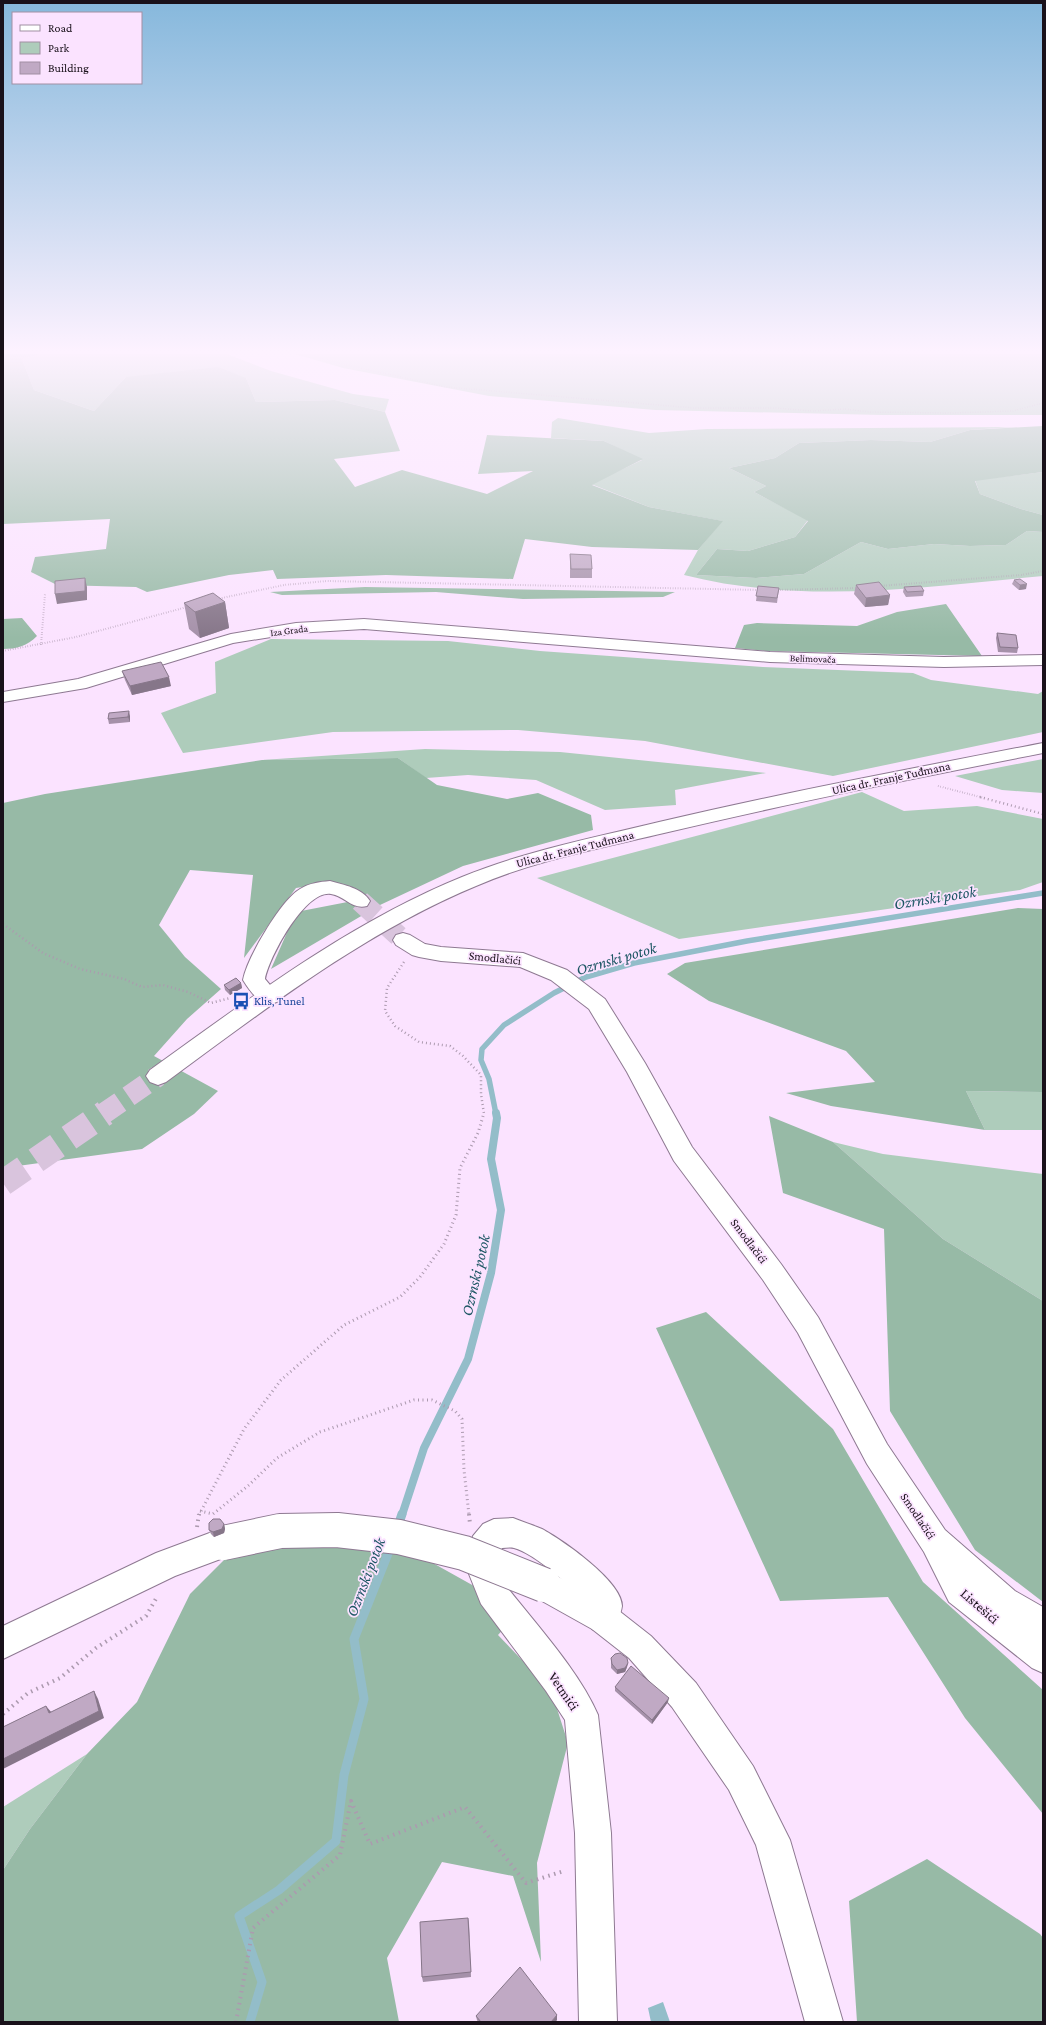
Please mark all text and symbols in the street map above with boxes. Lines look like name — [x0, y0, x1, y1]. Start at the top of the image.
legend — [12, 12, 142, 84]
text: Road — [48, 21, 73, 35]
text: Park — [48, 41, 70, 55]
text: Building — [48, 61, 89, 75]
street label: Iza Grada — [270, 623, 309, 638]
street label: Belimovača — [790, 652, 837, 665]
street label: Ulica dr. Franje Tuđmana — [830, 758, 952, 797]
street label: Ulica dr. Franje Tuđmana — [515, 827, 636, 870]
water label: Ozrnski potok — [893, 882, 978, 913]
water label: Ozrnski potok — [574, 939, 659, 979]
street label: Smodlačići — [468, 948, 522, 968]
bus stop icon: Klis, Tunel — [231, 991, 251, 1011]
place label: Klis, Tunel — [254, 994, 305, 1008]
street label: Smodlačići — [728, 1216, 770, 1266]
water label: Ozrnski potok — [458, 1232, 494, 1318]
street label: Smodlačići — [898, 1490, 938, 1542]
water label: Ozrnski potok — [343, 1535, 390, 1619]
street label: Listešići — [958, 1585, 1003, 1627]
street label: Vetmići — [545, 1669, 583, 1713]

